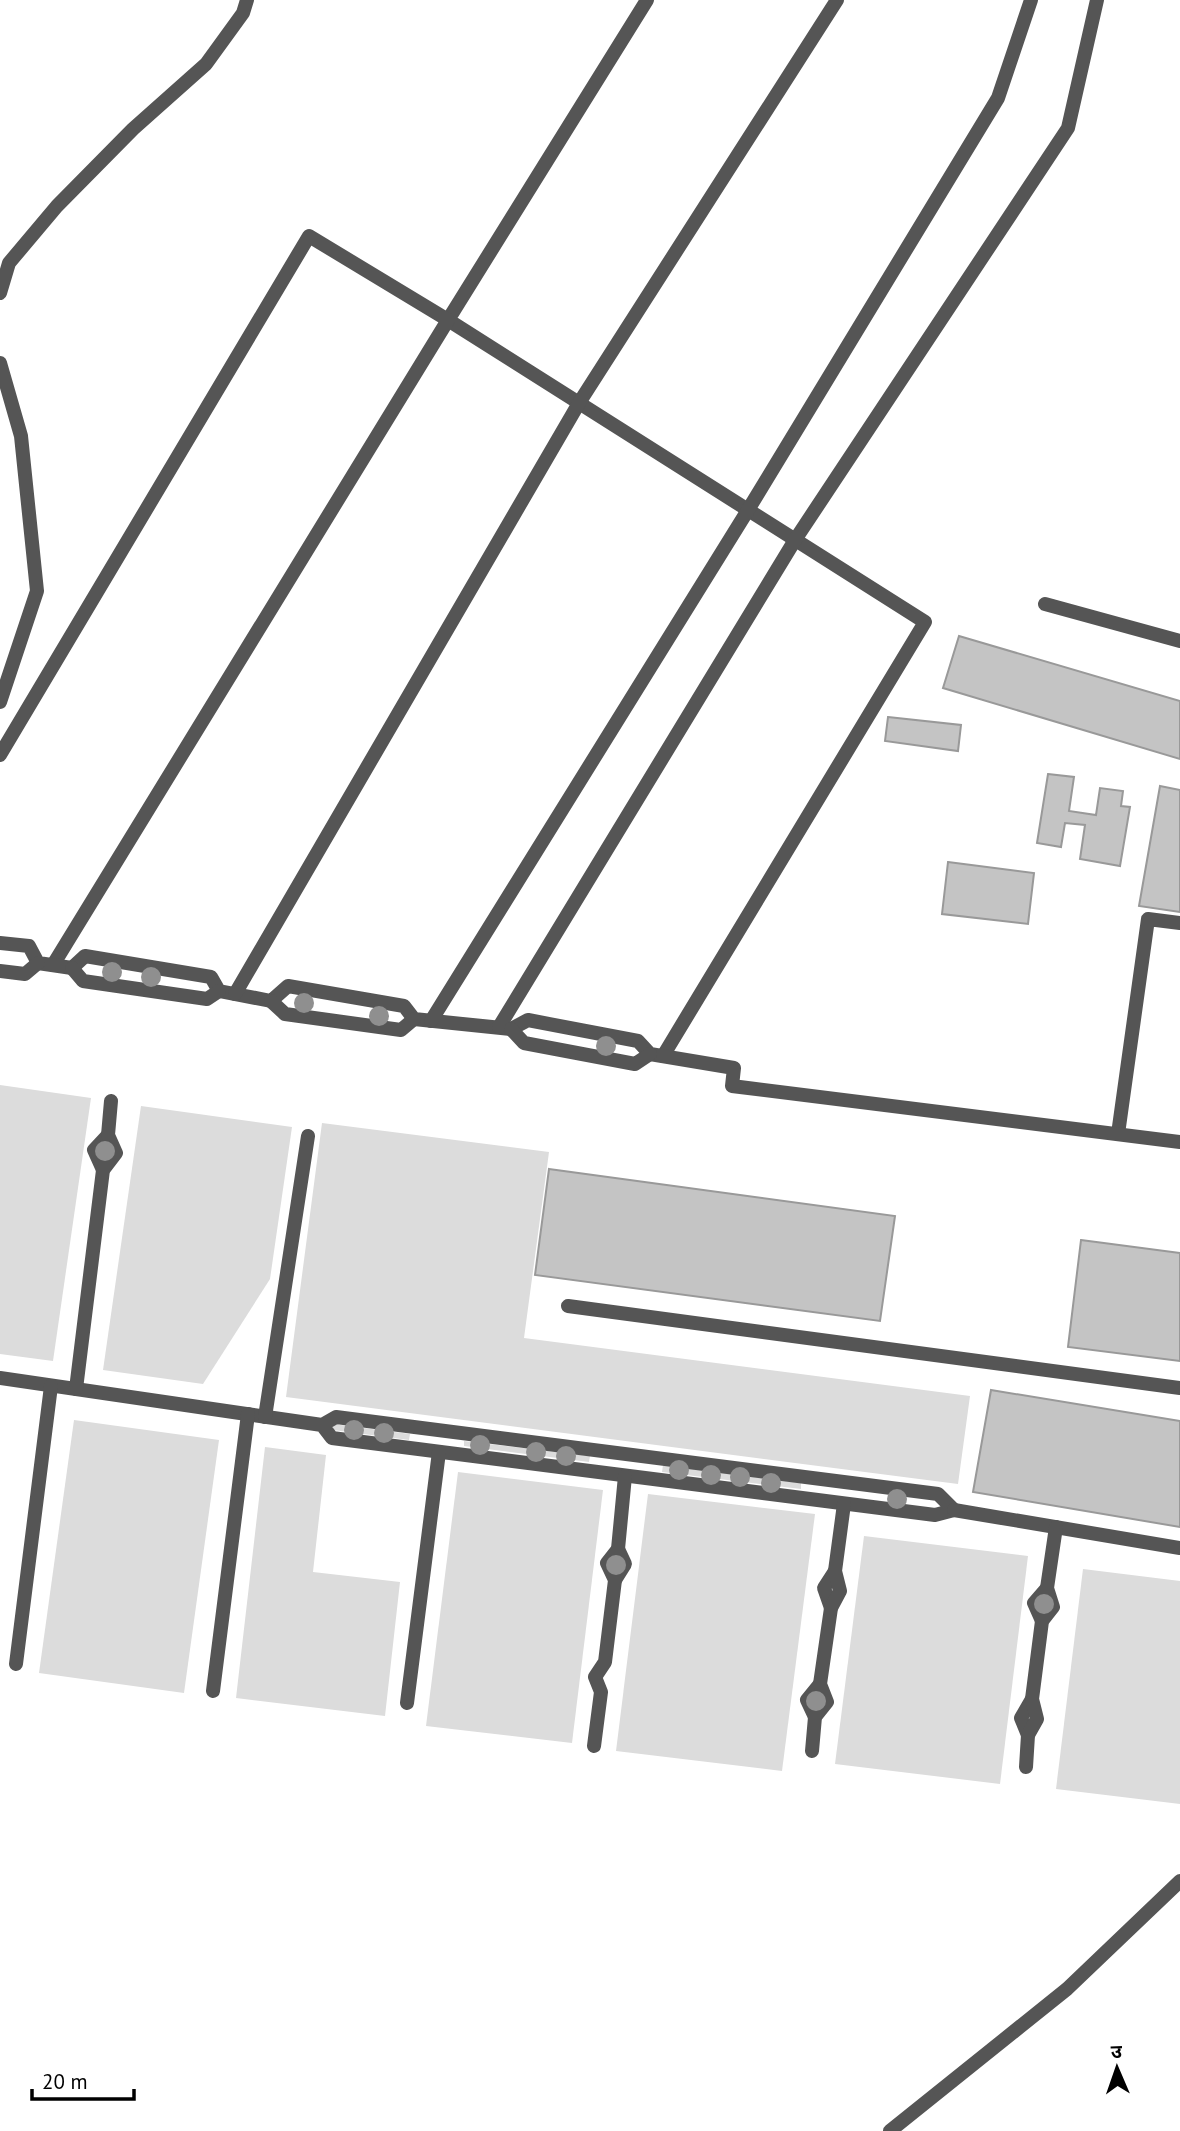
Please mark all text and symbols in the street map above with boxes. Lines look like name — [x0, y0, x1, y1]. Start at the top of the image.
north arrow — [1082, 2033, 1152, 2103]
text: उ — [1110, 2039, 1123, 2063]
scale bar — [32, 2058, 133, 2102]
text: 20 m — [42, 2068, 88, 2095]

